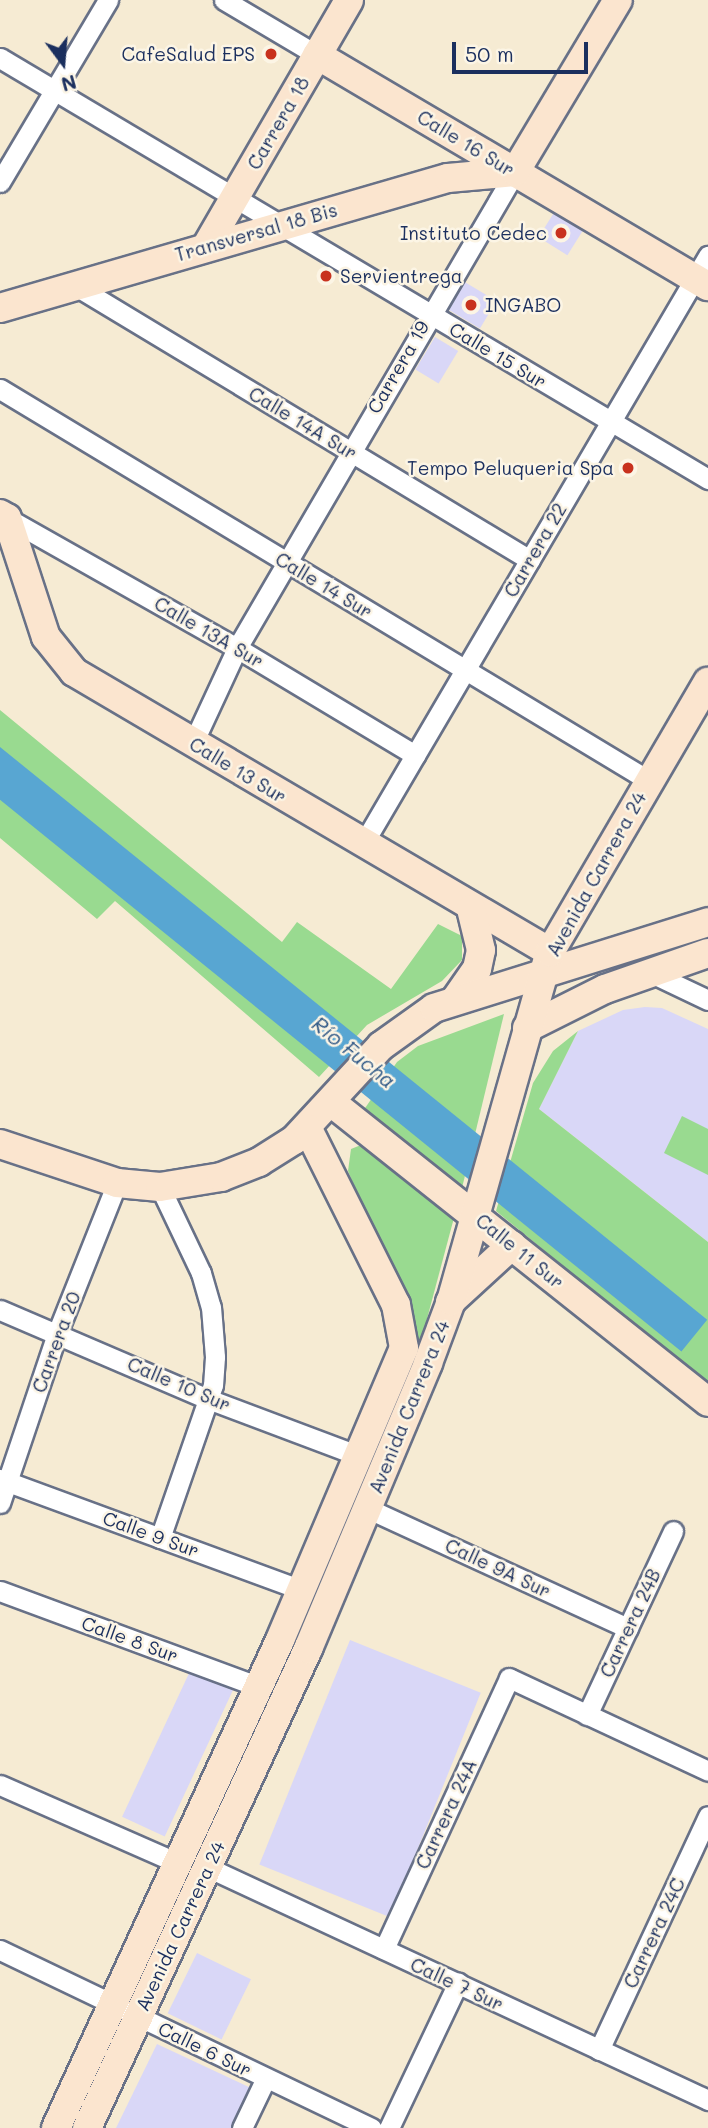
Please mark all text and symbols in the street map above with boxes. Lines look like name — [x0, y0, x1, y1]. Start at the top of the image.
north arrow — [28, 28, 98, 98]
scale bar — [456, 28, 592, 72]
text: 50 m — [465, 40, 514, 67]
place label: CafeSalud EPS — [121, 43, 255, 65]
marker: CafeSalud EPS — [261, 44, 281, 64]
text: N — [59, 70, 79, 98]
street label: Carrera 18 — [242, 72, 314, 174]
street label: Calle 16 Sur — [413, 105, 519, 181]
street label: Transversal 18 Bis — [172, 198, 340, 266]
place label: Instituto Cedec — [400, 222, 547, 244]
marker: Instituto Cedec — [553, 225, 569, 241]
place label: Servientrega — [340, 265, 463, 287]
marker: Servientrega — [318, 268, 334, 284]
place label: INGABO — [485, 294, 561, 316]
marker: INGABO — [463, 297, 479, 313]
street label: Carrera 19 — [362, 317, 434, 417]
street label: Calle 15 Sur — [445, 317, 551, 393]
street label: Calle 14A Sur — [245, 382, 361, 464]
place label: Tempo Peluqueria Spa — [407, 457, 614, 479]
marker: Tempo Peluqueria Spa — [620, 460, 636, 476]
street label: Carrera 22 — [499, 499, 571, 601]
street label: Calle 14 Sur — [271, 547, 377, 623]
street label: Calle 13A Sur — [150, 592, 268, 672]
street label: Calle 13 Sur — [185, 732, 291, 808]
street label: Avenida Carrera 24 — [541, 788, 651, 960]
water label: Río Fucha — [307, 1011, 401, 1093]
street label: Calle 11 Sur — [471, 1209, 569, 1293]
street label: Carrera 20 — [27, 1288, 85, 1396]
street label: Avenida Carrera 24 — [364, 1317, 454, 1497]
street label: Calle 10 Sur — [124, 1352, 234, 1416]
street label: Calle 9 Sur — [100, 1506, 202, 1562]
street label: Calle 9A Sur — [442, 1534, 554, 1602]
street label: Carrera 24B — [595, 1565, 665, 1681]
street label: Calle 8 Sur — [79, 1611, 181, 1667]
street label: Carrera 24A — [411, 1755, 481, 1873]
street label: Avenida Carrera 24 — [131, 1837, 229, 2015]
street label: Carrera 24C — [619, 1874, 689, 1992]
street label: Calle 7 Sur — [407, 1953, 507, 2015]
street label: Calle 6 Sur — [155, 2017, 255, 2081]

